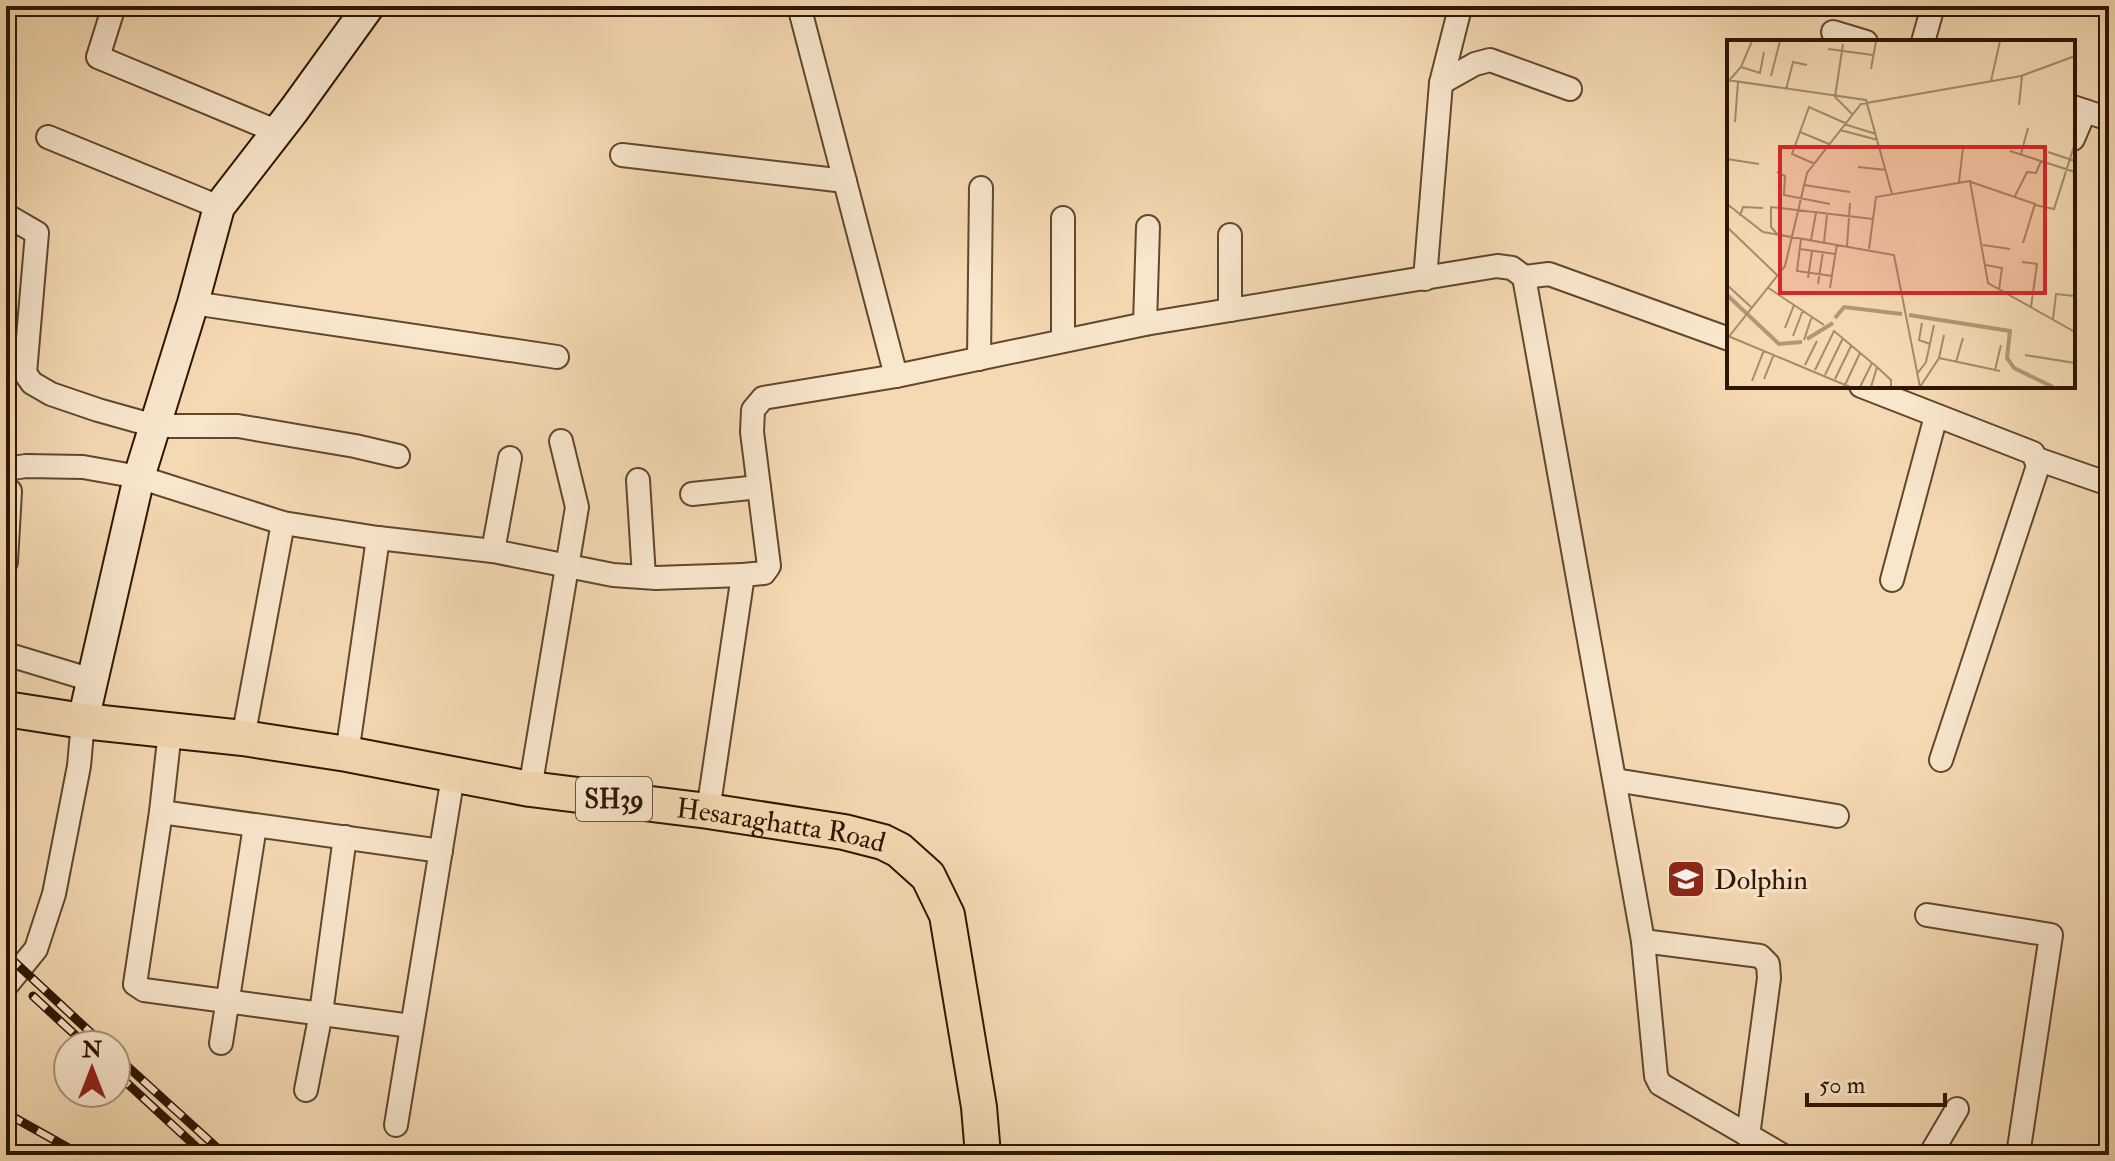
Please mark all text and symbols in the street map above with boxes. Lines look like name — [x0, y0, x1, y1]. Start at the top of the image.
inset map — [1727, 40, 2075, 388]
road number: SH39 — [576, 777, 652, 821]
street label: Hesaraghatta Road — [674, 791, 889, 861]
school or university icon: Dolphin — [1665, 858, 1707, 900]
place label: Dolphin — [1714, 863, 1808, 898]
north arrow — [52, 1029, 132, 1109]
text: N — [81, 1036, 102, 1064]
scale bar — [1807, 1057, 1945, 1107]
text: 50 m — [1819, 1070, 1866, 1101]

